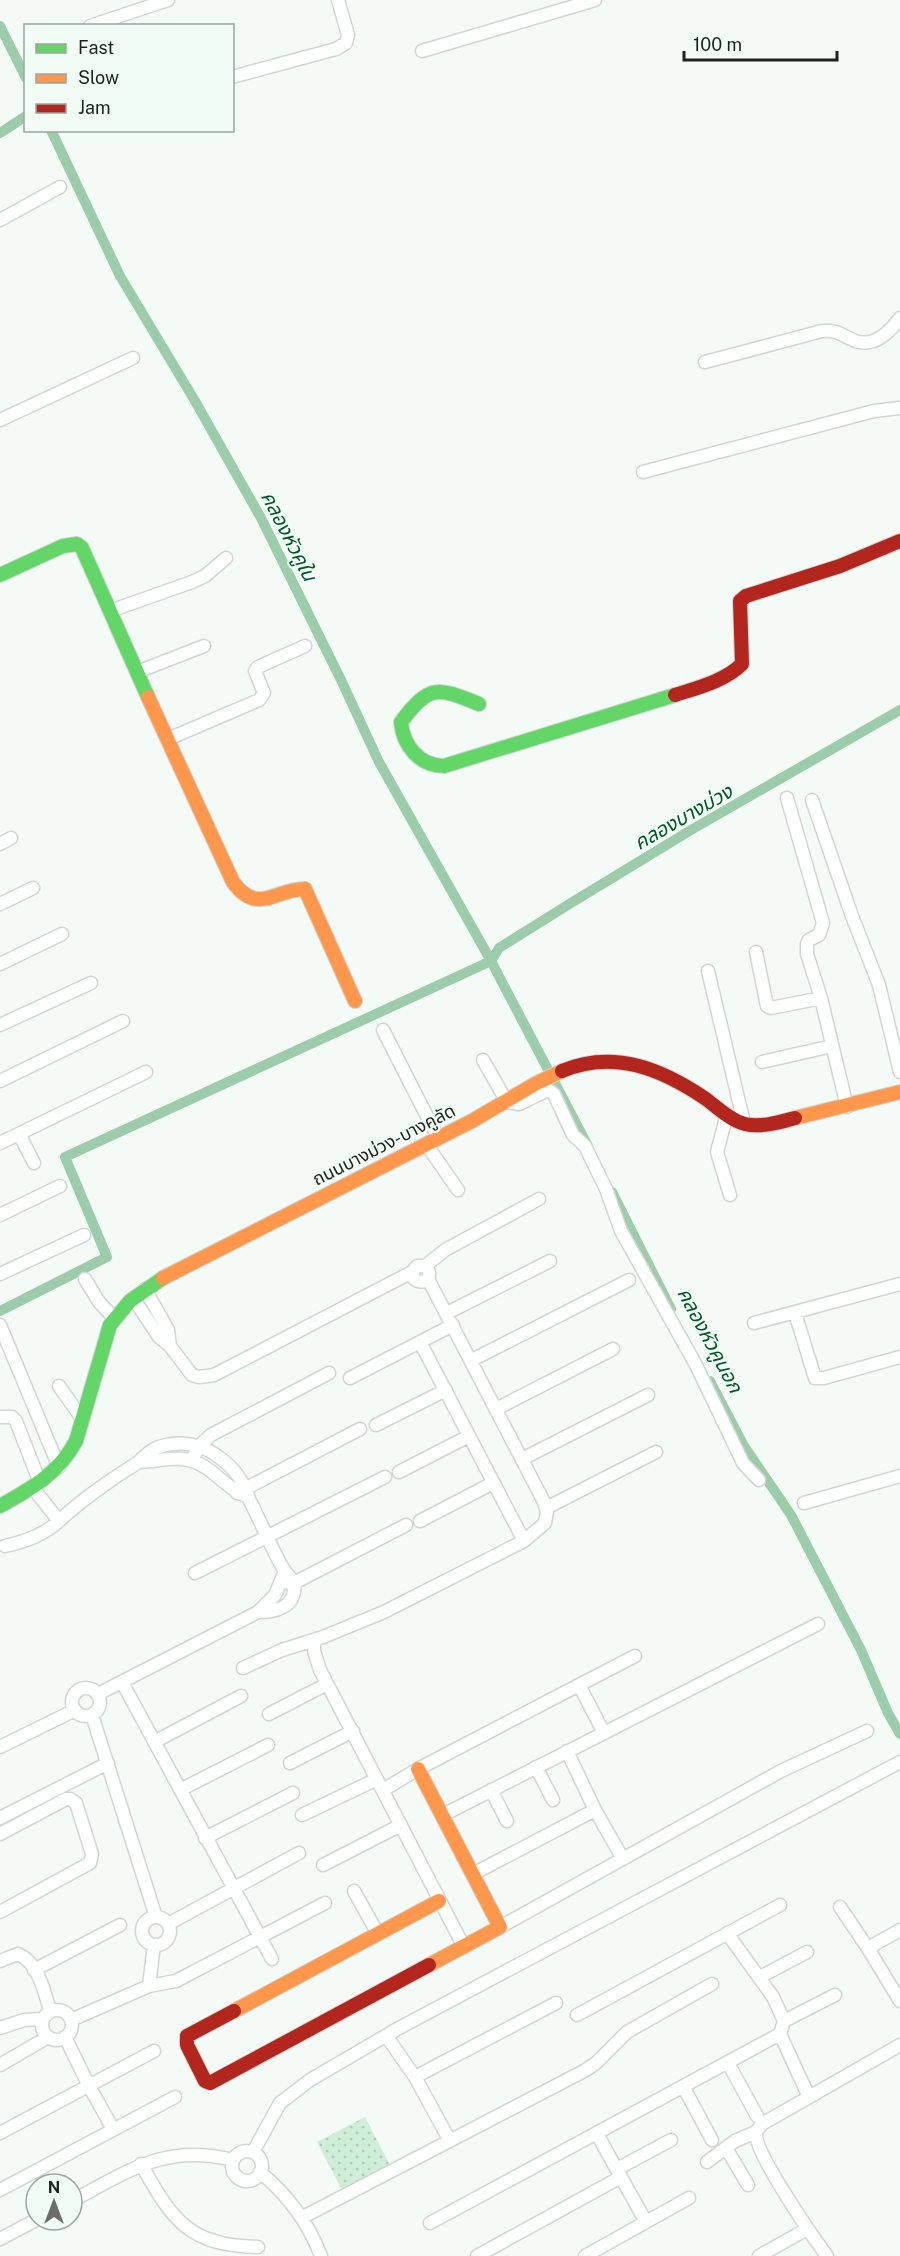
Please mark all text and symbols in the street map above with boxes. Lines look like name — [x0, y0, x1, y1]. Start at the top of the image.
legend — [24, 24, 234, 132]
scale bar — [684, 24, 837, 62]
text: 100 m — [693, 34, 742, 55]
text: Fast — [78, 37, 114, 58]
text: Slow — [78, 67, 119, 88]
text: Jam — [78, 97, 111, 118]
water label: คลองหัวคูใน — [255, 487, 323, 587]
water label: คลองบางม่วง — [629, 779, 738, 855]
street label: ถนนบางม่วง-บางคูลัด — [309, 1099, 460, 1191]
water label: คลองหัวคูนอก — [671, 1283, 748, 1398]
north arrow — [24, 2172, 84, 2232]
text: N — [48, 2178, 60, 2197]

